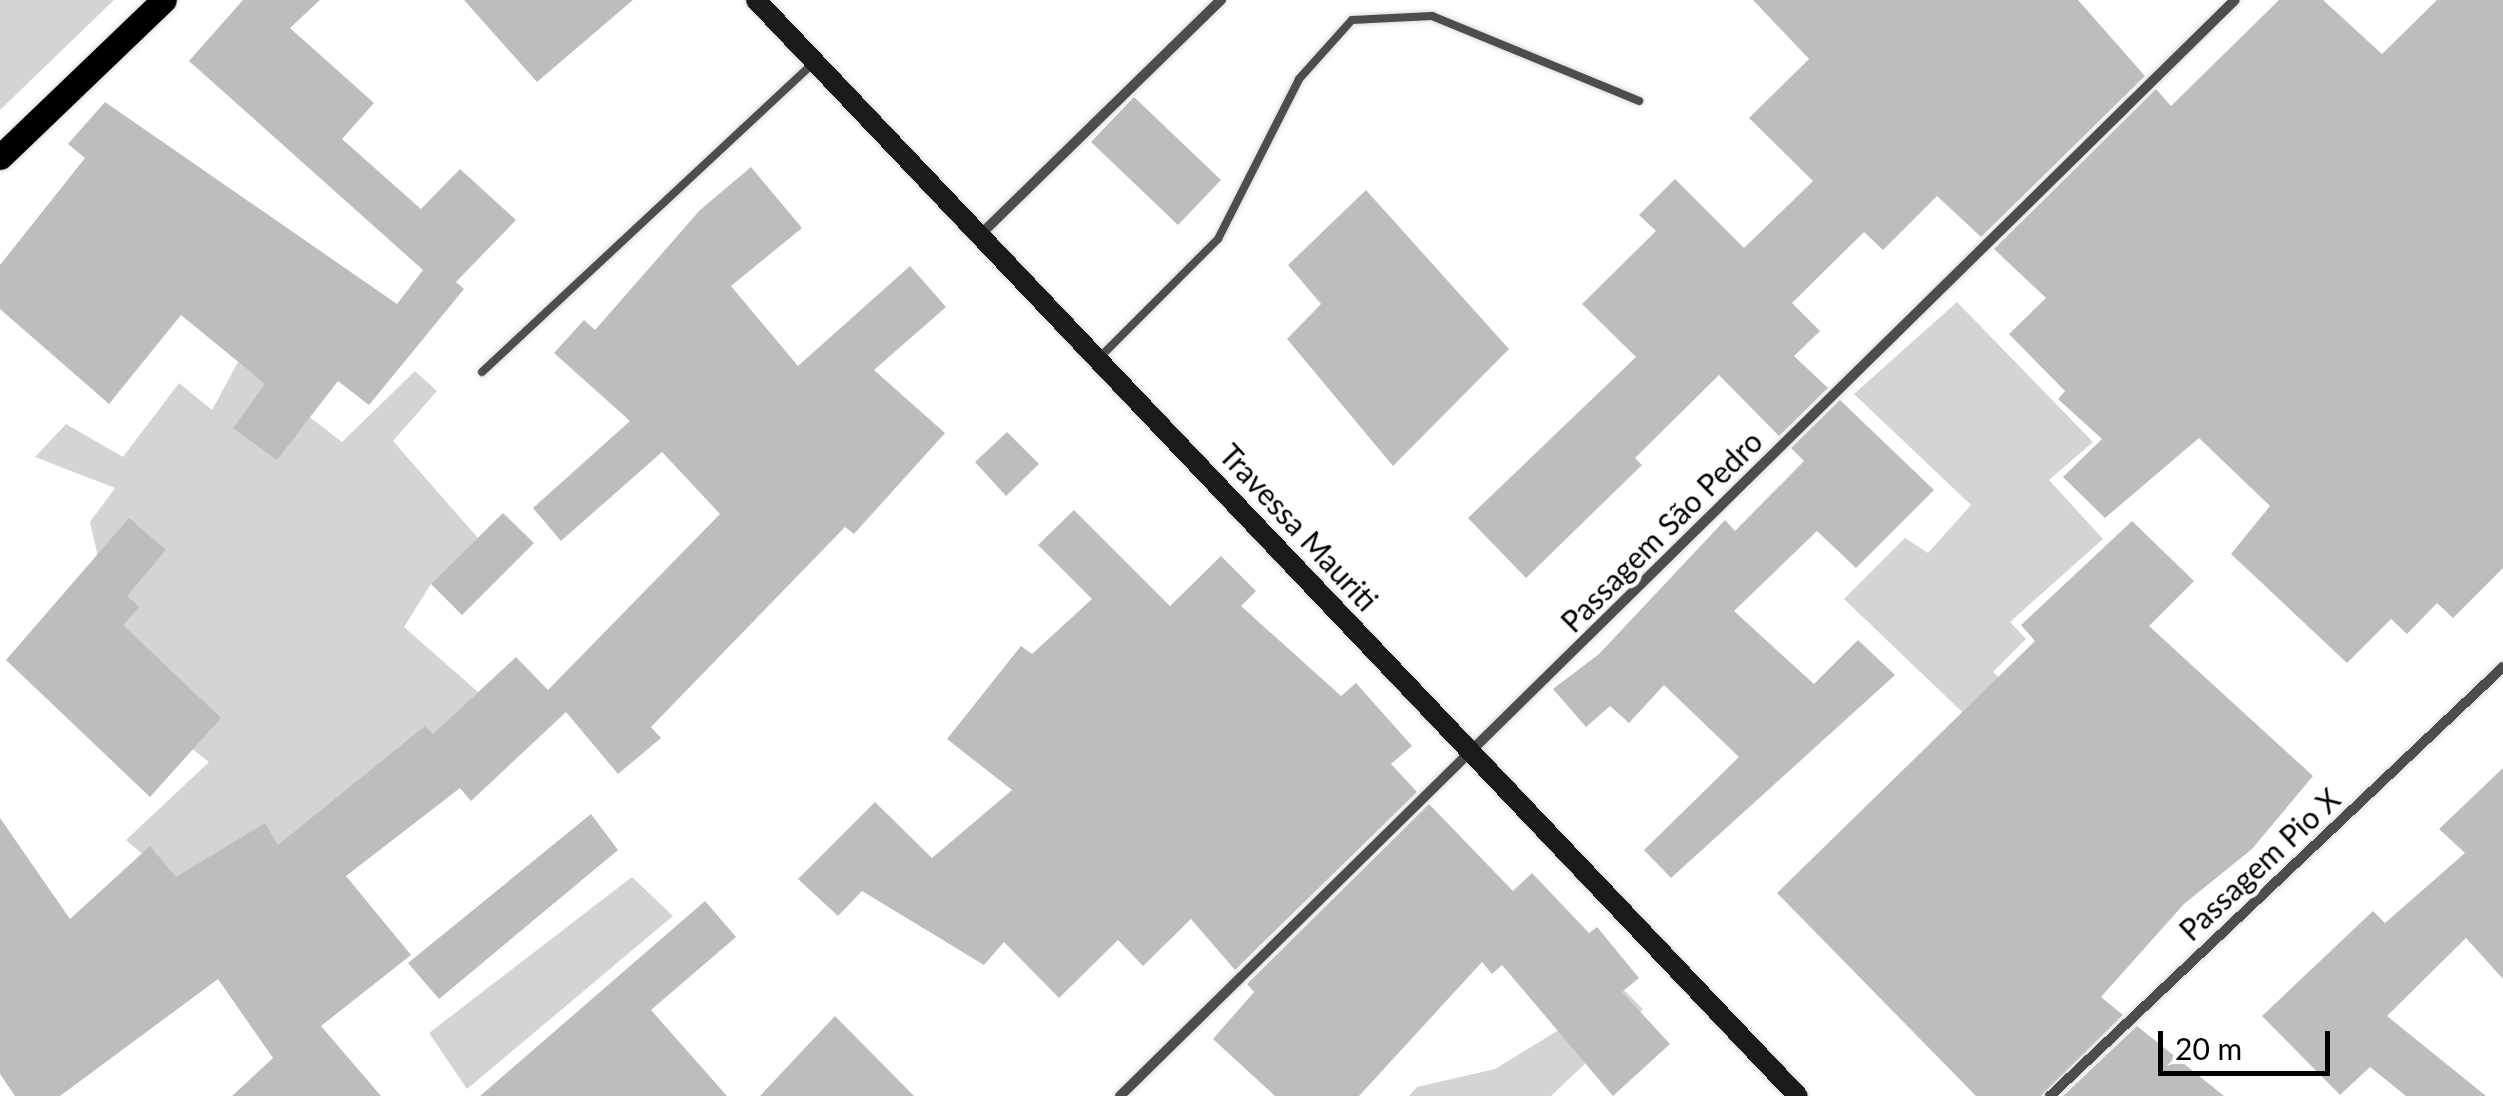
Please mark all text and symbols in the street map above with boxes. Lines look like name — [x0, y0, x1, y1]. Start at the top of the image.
street label: Passagem São Pedro — [1553, 423, 1769, 639]
street label: Travessa Mauriti — [1213, 436, 1385, 618]
street label: Passagem Pio X — [2171, 781, 2347, 947]
scale bar — [2163, 1011, 2336, 1073]
text: 20 m — [2175, 1030, 2242, 1066]

